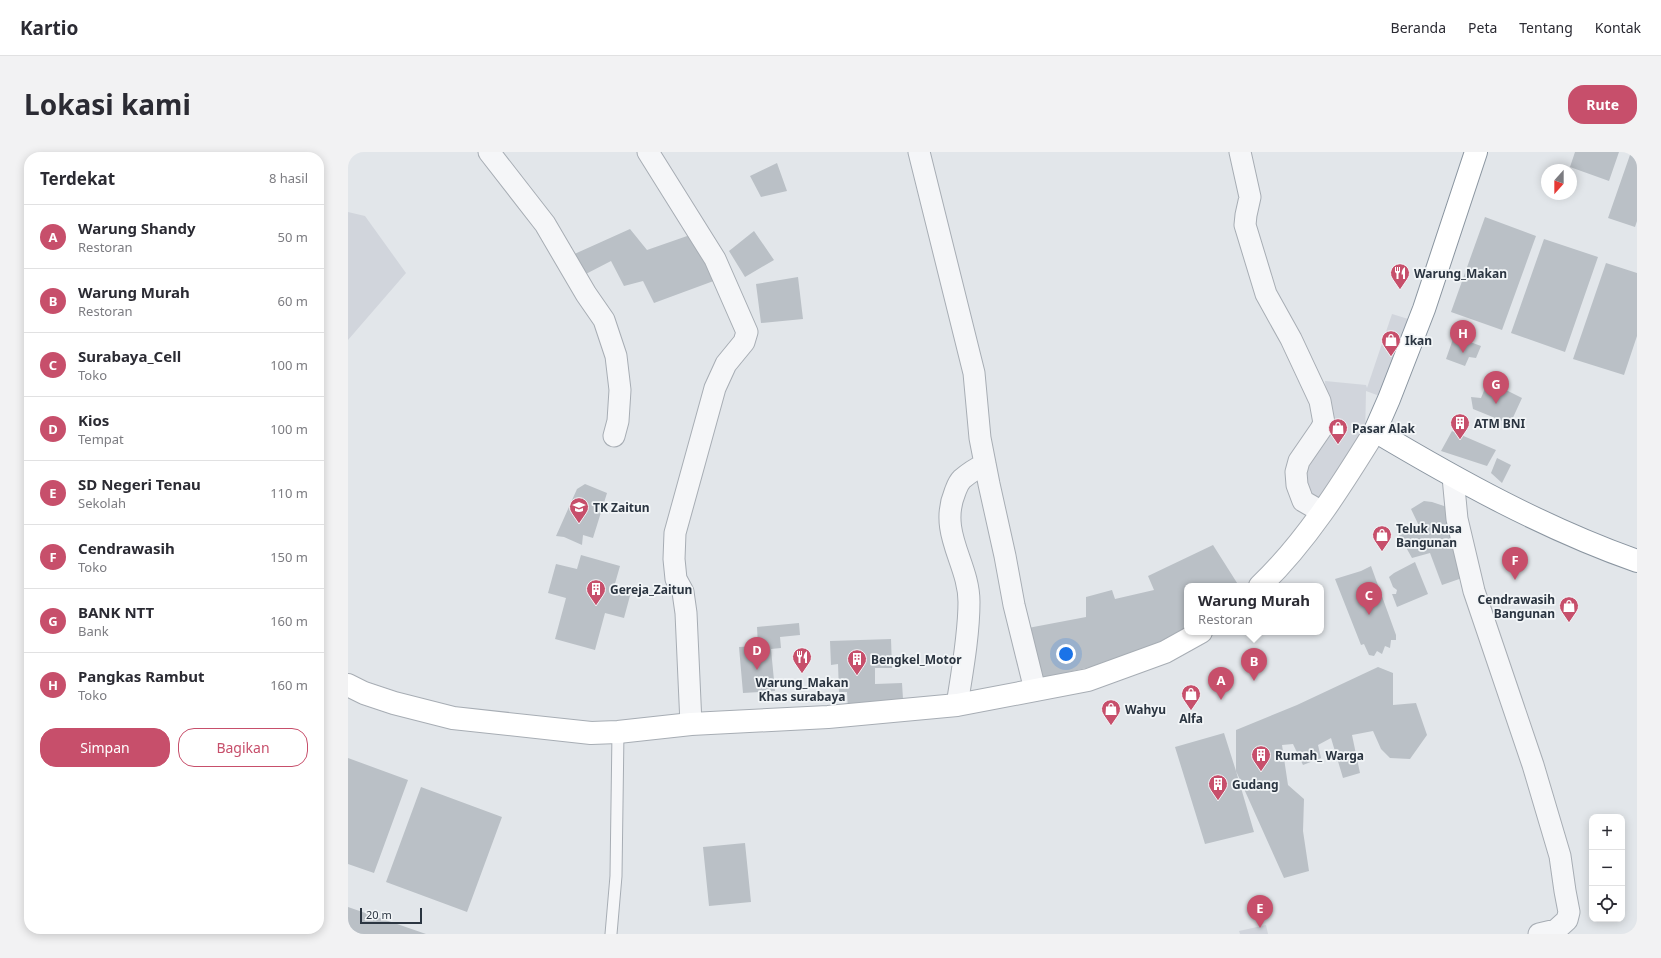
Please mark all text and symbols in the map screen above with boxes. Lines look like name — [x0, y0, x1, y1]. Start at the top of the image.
text: Kartio — [20, 15, 78, 41]
text: Beranda — [1391, 18, 1446, 37]
text: Peta — [1468, 18, 1497, 37]
text: Tentang — [1519, 18, 1573, 37]
text: Kontak — [1595, 18, 1641, 37]
text: Lokasi kami — [24, 85, 191, 123]
button: Rute — [1568, 85, 1637, 124]
north arrow — [1541, 164, 1577, 200]
text: Terdekat — [40, 167, 115, 190]
text: 8 hasil — [269, 169, 308, 187]
text: Warung Shandy — [78, 218, 196, 238]
text: A — [49, 228, 58, 246]
text: 50 m — [278, 228, 308, 246]
text: Restoran — [78, 238, 133, 256]
restaurant icon: Warung_Makan — [1389, 262, 1411, 290]
place label: Warung_Makan — [1414, 265, 1507, 282]
text: Warung Murah — [78, 282, 190, 302]
text: B — [49, 292, 57, 310]
text: 60 m — [278, 292, 308, 310]
text: Restoran — [78, 302, 133, 320]
pin: H — [1450, 320, 1476, 353]
shop icon: Ikan — [1380, 329, 1402, 357]
place label: Ikan — [1405, 332, 1432, 349]
text: Surabaya_Cell — [78, 346, 181, 366]
text: C — [49, 356, 57, 374]
text: 100 m — [270, 356, 308, 374]
text: Toko — [78, 366, 107, 384]
pin: G — [1483, 371, 1509, 404]
text: Kios — [78, 410, 109, 430]
building icon: ATM BNI — [1449, 412, 1471, 440]
place label: ATM BNI — [1474, 415, 1526, 432]
shop icon: Pasar Alak — [1327, 417, 1349, 445]
text: D — [48, 420, 58, 438]
text: 100 m — [270, 420, 308, 438]
place label: Pasar Alak — [1352, 420, 1415, 437]
text: Tempat — [78, 430, 124, 448]
text: SD Negeri Tenau — [78, 474, 201, 494]
text: E — [49, 484, 57, 502]
text: 110 m — [270, 484, 308, 502]
text: Sekolah — [78, 494, 126, 512]
school or university icon: TK Zaitun — [568, 496, 590, 524]
place label: TK Zaitun — [593, 499, 650, 516]
place label: Teluk Nusa Bangunan — [1396, 520, 1462, 551]
shop icon: Teluk Nusa Bangunan — [1371, 524, 1393, 552]
text: Cendrawasih — [78, 538, 175, 558]
pin: F — [1502, 547, 1528, 580]
text: F — [49, 548, 57, 566]
text: 150 m — [270, 548, 308, 566]
text: Toko — [78, 558, 107, 576]
building icon: Gereja_Zaitun — [585, 578, 607, 606]
place label: Gereja_Zaitun — [610, 581, 692, 598]
pin: C — [1356, 582, 1382, 615]
popup — [1184, 583, 1324, 635]
text: Warung Murah — [1198, 590, 1310, 610]
place label: Cendrawasih Bangunan — [1478, 591, 1555, 622]
shop icon: Cendrawasih Bangunan — [1558, 595, 1580, 623]
text: BANK NTT — [78, 602, 154, 622]
text: Restoran — [1198, 610, 1253, 628]
text: G — [48, 612, 58, 630]
text: 160 m — [270, 612, 308, 630]
text: Bank — [78, 622, 109, 640]
pin: D — [744, 637, 770, 670]
your location — [1056, 644, 1076, 664]
restaurant icon: Warung_Makan Khas surabaya — [791, 646, 813, 674]
building icon: Bengkel_Motor — [846, 648, 868, 676]
pin: B — [1241, 648, 1267, 681]
place label: Bengkel_Motor — [871, 651, 962, 668]
text: Pangkas Rambut — [78, 666, 204, 686]
pin: A — [1208, 667, 1234, 700]
place label: Warung_Makan Khas surabaya — [756, 674, 848, 705]
text: H — [48, 676, 58, 694]
text: 160 m — [270, 676, 308, 694]
shop icon: Alfa — [1180, 683, 1202, 711]
text: Toko — [78, 686, 107, 704]
shop icon: Wahyu — [1100, 698, 1122, 726]
place label: Wahyu — [1125, 701, 1166, 718]
place label: Alfa — [1179, 710, 1203, 727]
button: Simpan — [40, 728, 170, 767]
button: Bagikan — [178, 728, 308, 767]
building icon: Rumah_ Warga — [1250, 744, 1272, 772]
place label: Rumah_ Warga — [1275, 747, 1364, 764]
building icon: Gudang — [1207, 773, 1229, 801]
place label: Gudang — [1232, 776, 1279, 793]
map controls — [1589, 814, 1625, 922]
button: + — [1589, 814, 1625, 850]
button: − — [1589, 850, 1625, 886]
button: locate — [1589, 886, 1625, 922]
pin: E — [1247, 895, 1273, 928]
scale bar — [360, 906, 422, 925]
text: 20 m — [366, 907, 392, 922]

